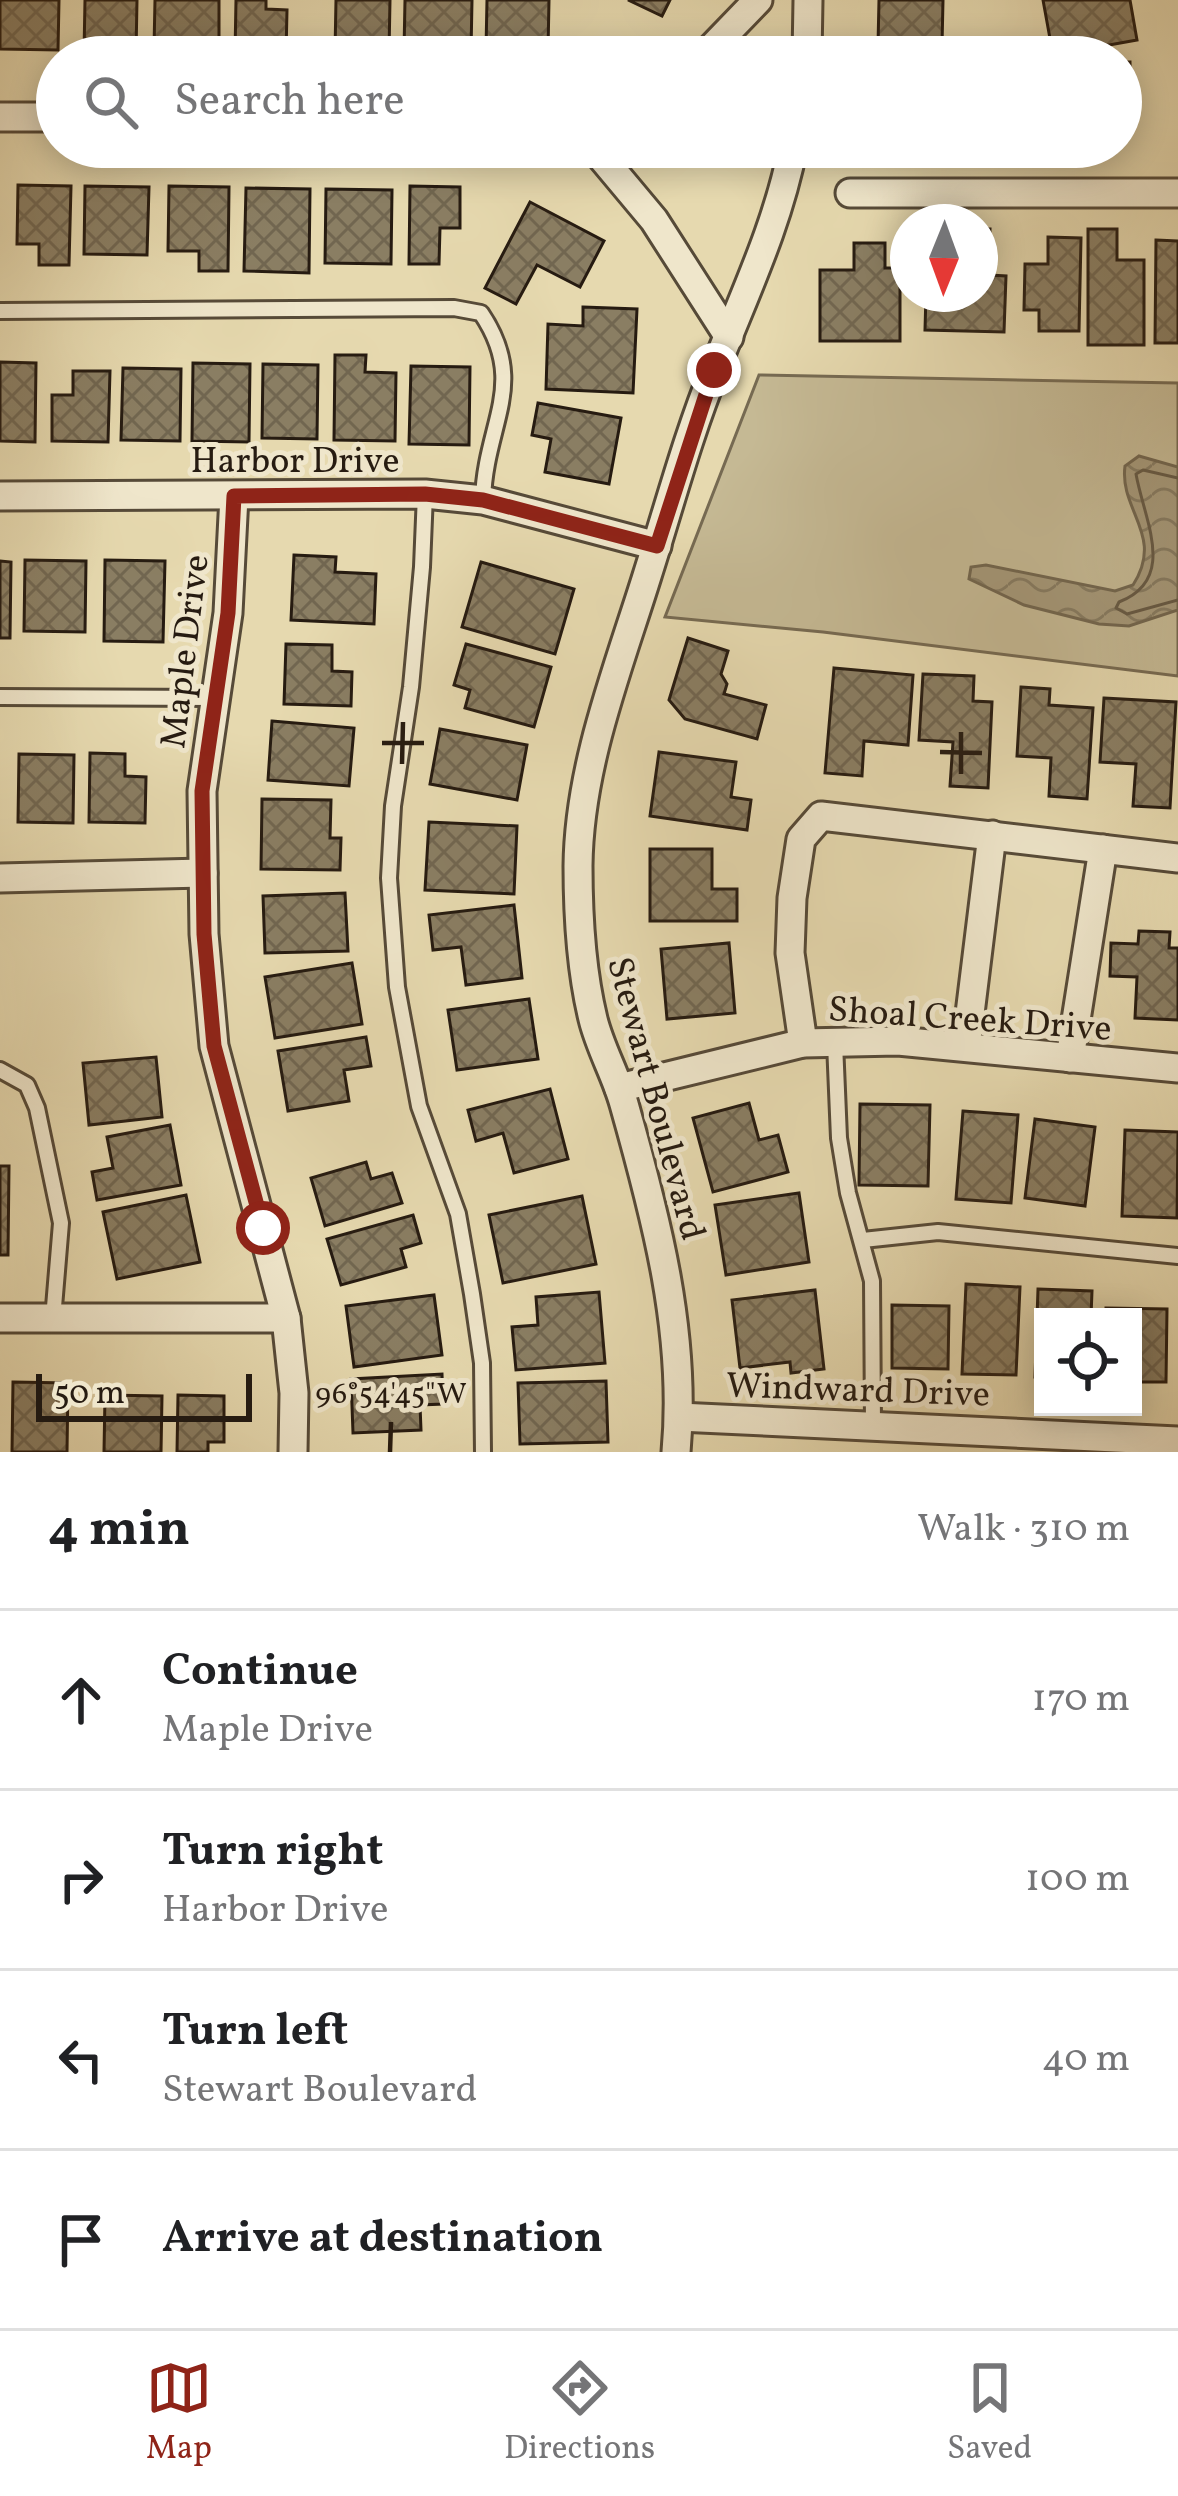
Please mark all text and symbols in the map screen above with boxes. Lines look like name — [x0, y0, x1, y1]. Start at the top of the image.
search box — [36, 36, 1142, 168]
icon: search — [78, 69, 144, 135]
text: Search here — [174, 71, 405, 134]
north arrow — [890, 204, 998, 312]
route end — [687, 343, 741, 397]
street label: Harbor Drive — [190, 438, 400, 488]
street label: Maple Drive — [150, 552, 224, 751]
street label: Stewart Boulevard — [592, 952, 716, 1246]
street label: Shoal Creek Drive — [826, 986, 1113, 1056]
route start — [236, 1201, 290, 1255]
map controls — [1034, 1308, 1142, 1416]
button: locate — [1034, 1308, 1142, 1416]
street label: Windward Drive — [725, 1362, 991, 1422]
scale bar — [36, 1368, 252, 1421]
text: 50 m — [54, 1372, 125, 1418]
text: 96°54'45"W — [315, 1374, 467, 1416]
text: 4 min — [48, 1495, 190, 1566]
text: Walk · 310 m — [917, 1503, 1130, 1557]
text: Continue — [162, 1641, 358, 1704]
icon: ahead — [48, 1667, 114, 1733]
text: 170 m — [1032, 1673, 1130, 1727]
text: Maple Drive — [162, 1704, 373, 1758]
text: Turn right — [162, 1821, 383, 1884]
icon: right — [48, 1847, 114, 1913]
text: 100 m — [1025, 1853, 1130, 1907]
text: Harbor Drive — [162, 1884, 389, 1938]
text: Turn left — [162, 2001, 348, 2064]
icon: left — [48, 2027, 114, 2093]
text: 40 m — [1042, 2033, 1130, 2087]
text: Stewart Boulevard — [162, 2064, 478, 2118]
icon: arrive — [48, 2207, 114, 2273]
text: Arrive at destination — [162, 2208, 603, 2271]
tab: Map — [146, 2355, 212, 2473]
tab: Directions — [504, 2355, 655, 2473]
tab: Saved — [947, 2355, 1032, 2473]

